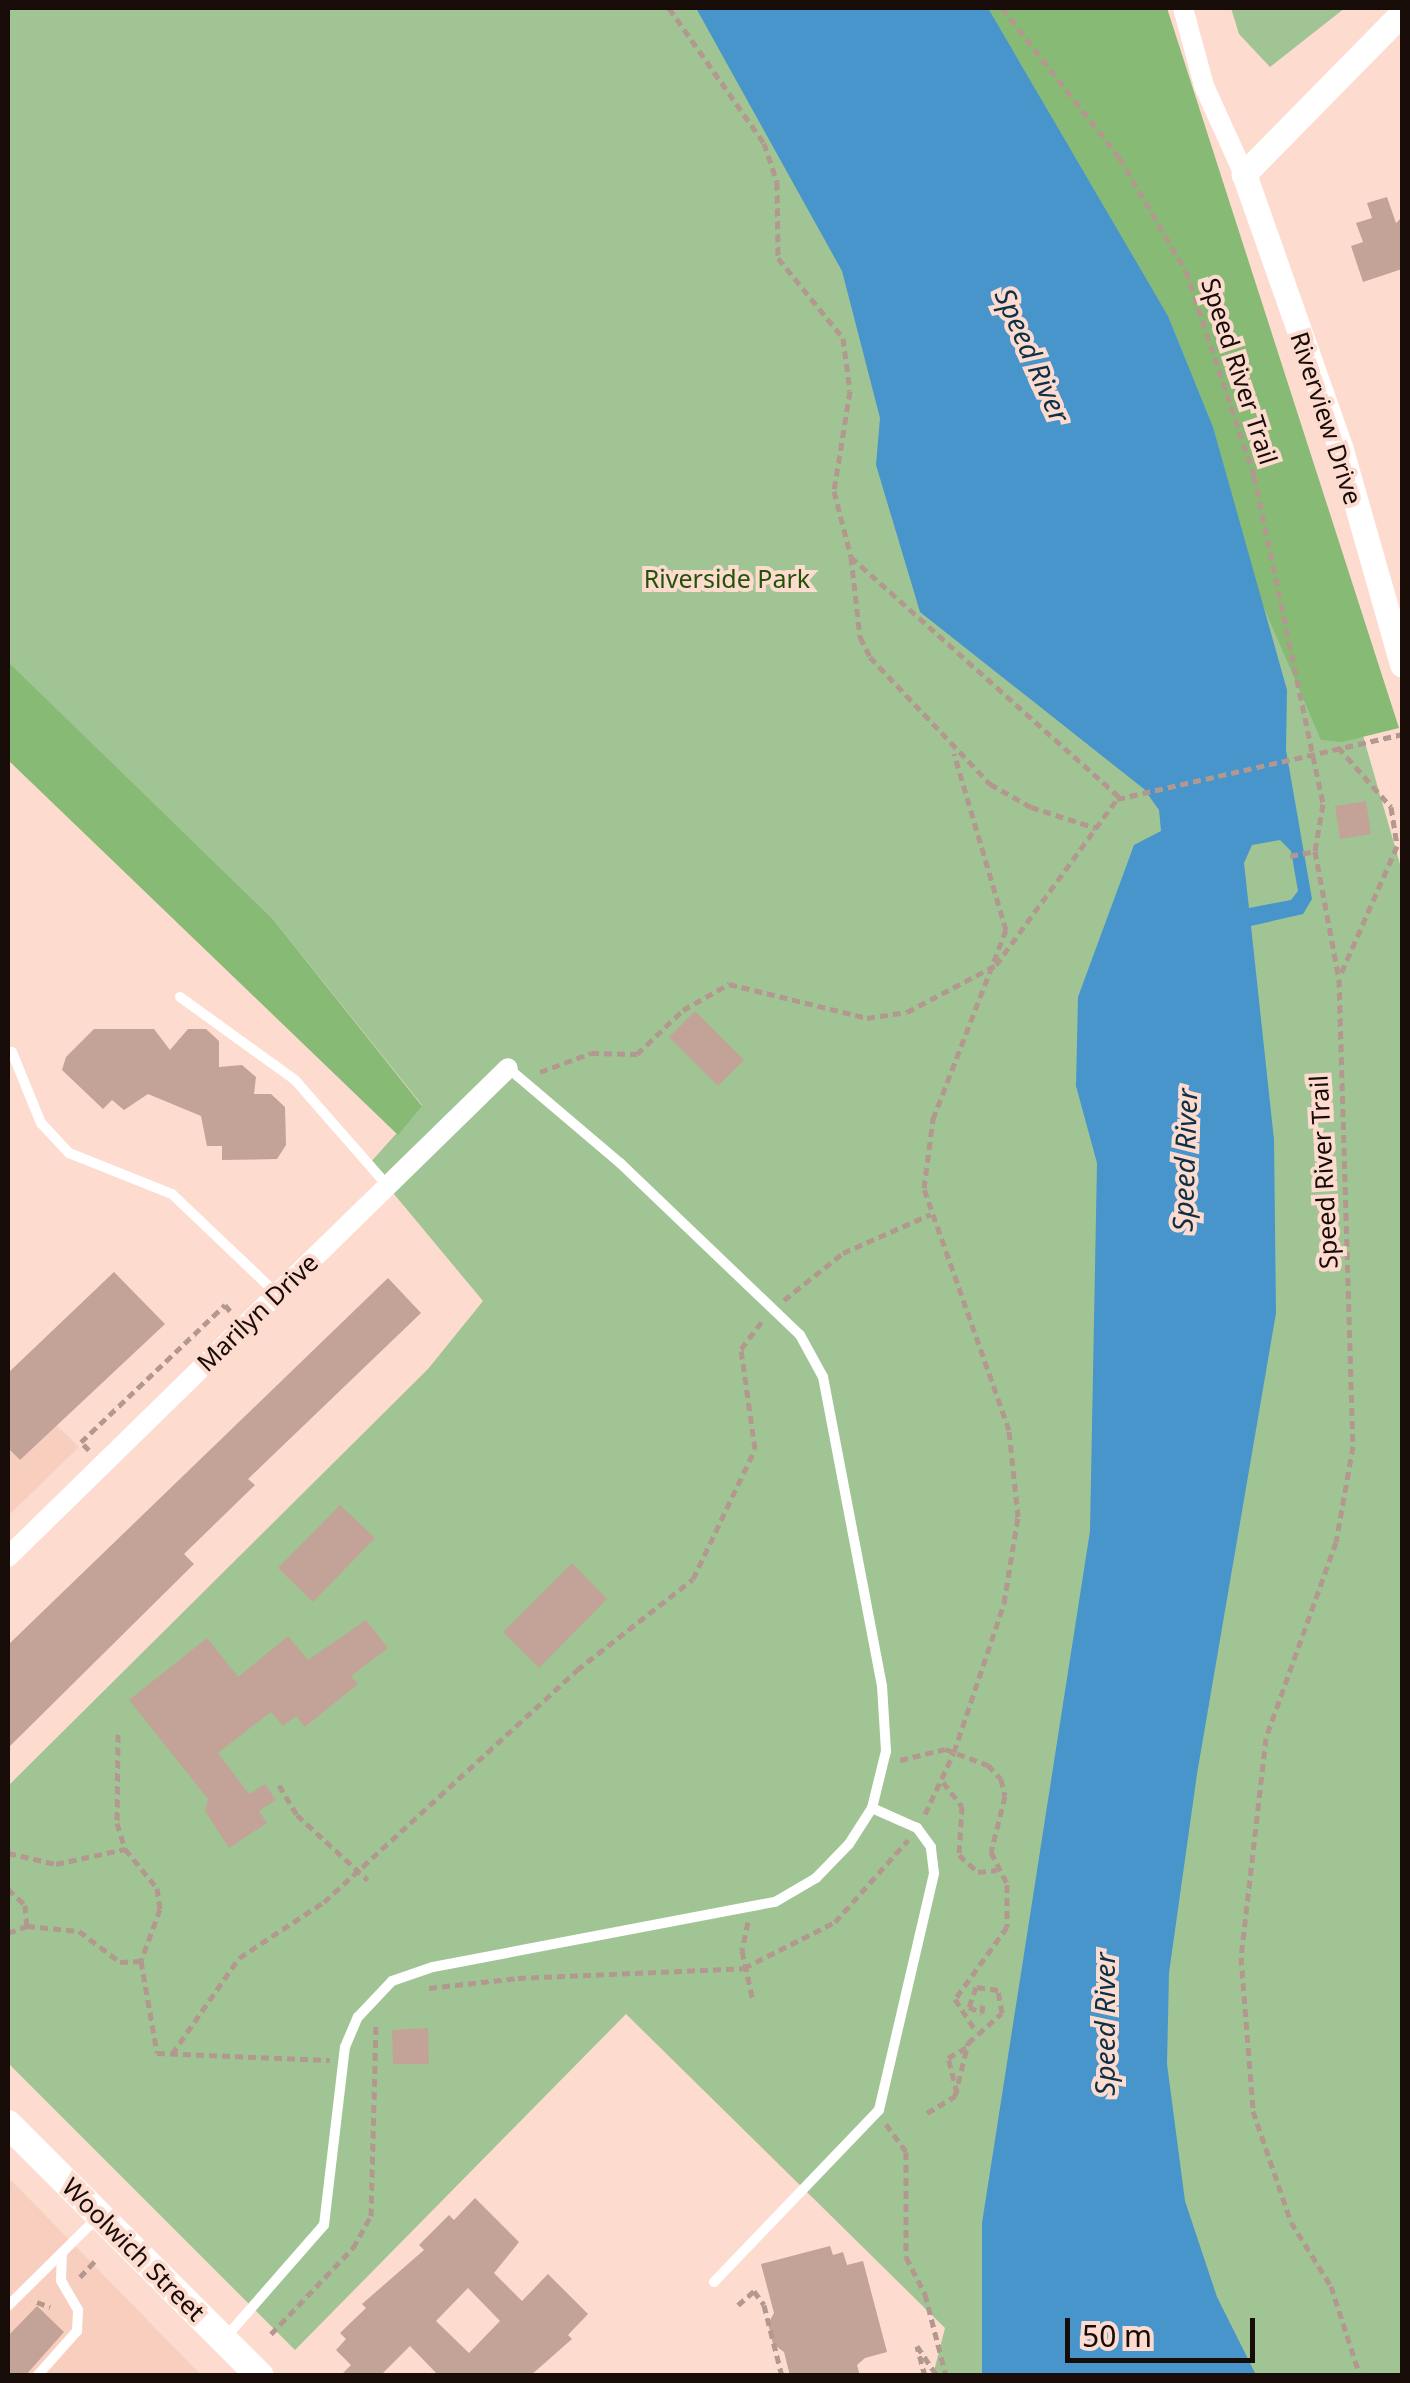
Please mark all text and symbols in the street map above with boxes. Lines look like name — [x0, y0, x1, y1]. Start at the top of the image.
street label: Speed River Trail — [1196, 274, 1284, 468]
water label: Speed River — [989, 283, 1077, 427]
street label: Riverview Drive — [1285, 328, 1369, 508]
park label: Riverside Park — [644, 563, 810, 593]
street label: Speed River Trail — [1303, 1074, 1343, 1270]
water label: Speed River — [1165, 1088, 1203, 1232]
street label: Marilyn Drive — [190, 1247, 324, 1377]
water label: Speed River — [1087, 1952, 1121, 2096]
street label: Woolwich Street — [56, 2171, 212, 2327]
scale bar — [1070, 2298, 1260, 2360]
text: 50 m — [1082, 2315, 1152, 2356]

